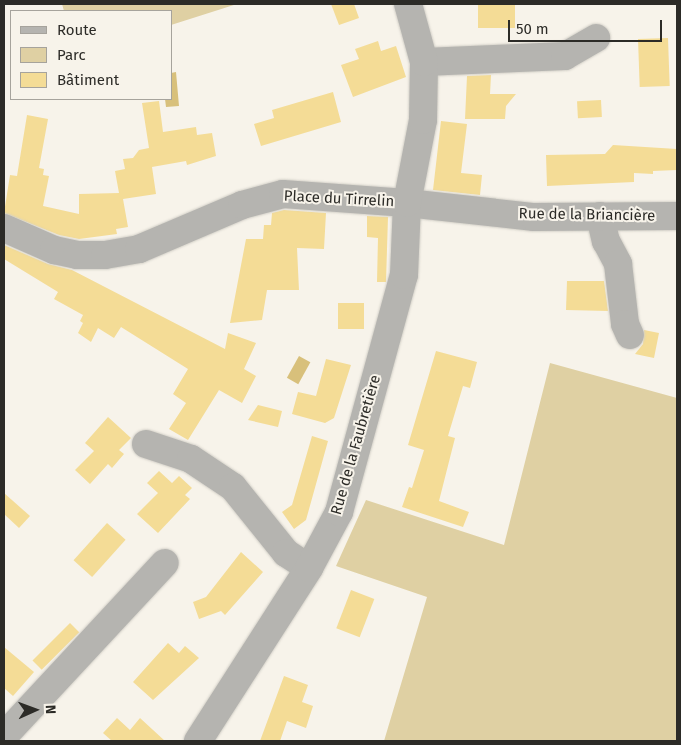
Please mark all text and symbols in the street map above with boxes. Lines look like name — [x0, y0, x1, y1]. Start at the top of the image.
legend — [10, 10, 172, 100]
scale bar — [511, 10, 665, 42]
text: 50 m — [516, 20, 549, 38]
text: Route — [57, 21, 97, 39]
text: Parc — [57, 46, 86, 64]
text: Bâtiment — [57, 71, 119, 89]
street label: Place du Tirrelin — [283, 187, 395, 211]
street label: Rue de la Briancière — [518, 205, 656, 225]
street label: Rue de la Faubretière — [327, 373, 385, 517]
north arrow — [10, 685, 60, 735]
text: N — [42, 705, 59, 714]

